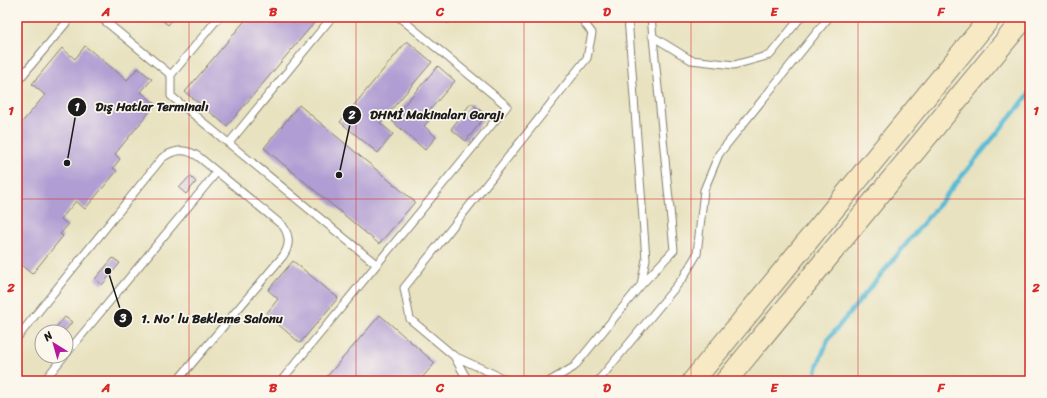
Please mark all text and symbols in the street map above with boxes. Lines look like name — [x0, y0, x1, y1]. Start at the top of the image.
text: A — [101, 0, 110, 23]
text: B — [269, 0, 278, 23]
text: C — [435, 0, 445, 23]
text: D — [603, 0, 611, 23]
text: E — [770, 0, 779, 23]
text: F — [936, 0, 945, 23]
callout: Dış Hatlar Terminalı — [67, 94, 217, 119]
text: Dış Hatlar Terminalı — [95, 95, 209, 118]
text: 1 — [74, 96, 80, 118]
text: 1 — [8, 99, 14, 122]
text: 1 — [1033, 99, 1039, 122]
callout: DHMİ Makinaları Garajı — [342, 102, 512, 127]
text: DHMİ Makinaları Garajı — [370, 103, 504, 126]
text: 2 — [348, 104, 356, 126]
text: 2 — [6, 276, 15, 299]
text: 2 — [1031, 276, 1040, 299]
callout: 1. No' lu Bekleme Salonu — [113, 306, 290, 331]
text: 3 — [119, 307, 127, 329]
text: 1. No' lu Bekleme Salonu — [141, 307, 284, 330]
north arrow — [34, 324, 74, 364]
text: N — [39, 326, 57, 347]
text: A — [101, 376, 110, 398]
text: B — [269, 376, 278, 398]
text: C — [435, 376, 445, 398]
text: D — [603, 376, 611, 398]
text: E — [770, 376, 779, 398]
text: F — [936, 376, 945, 398]

